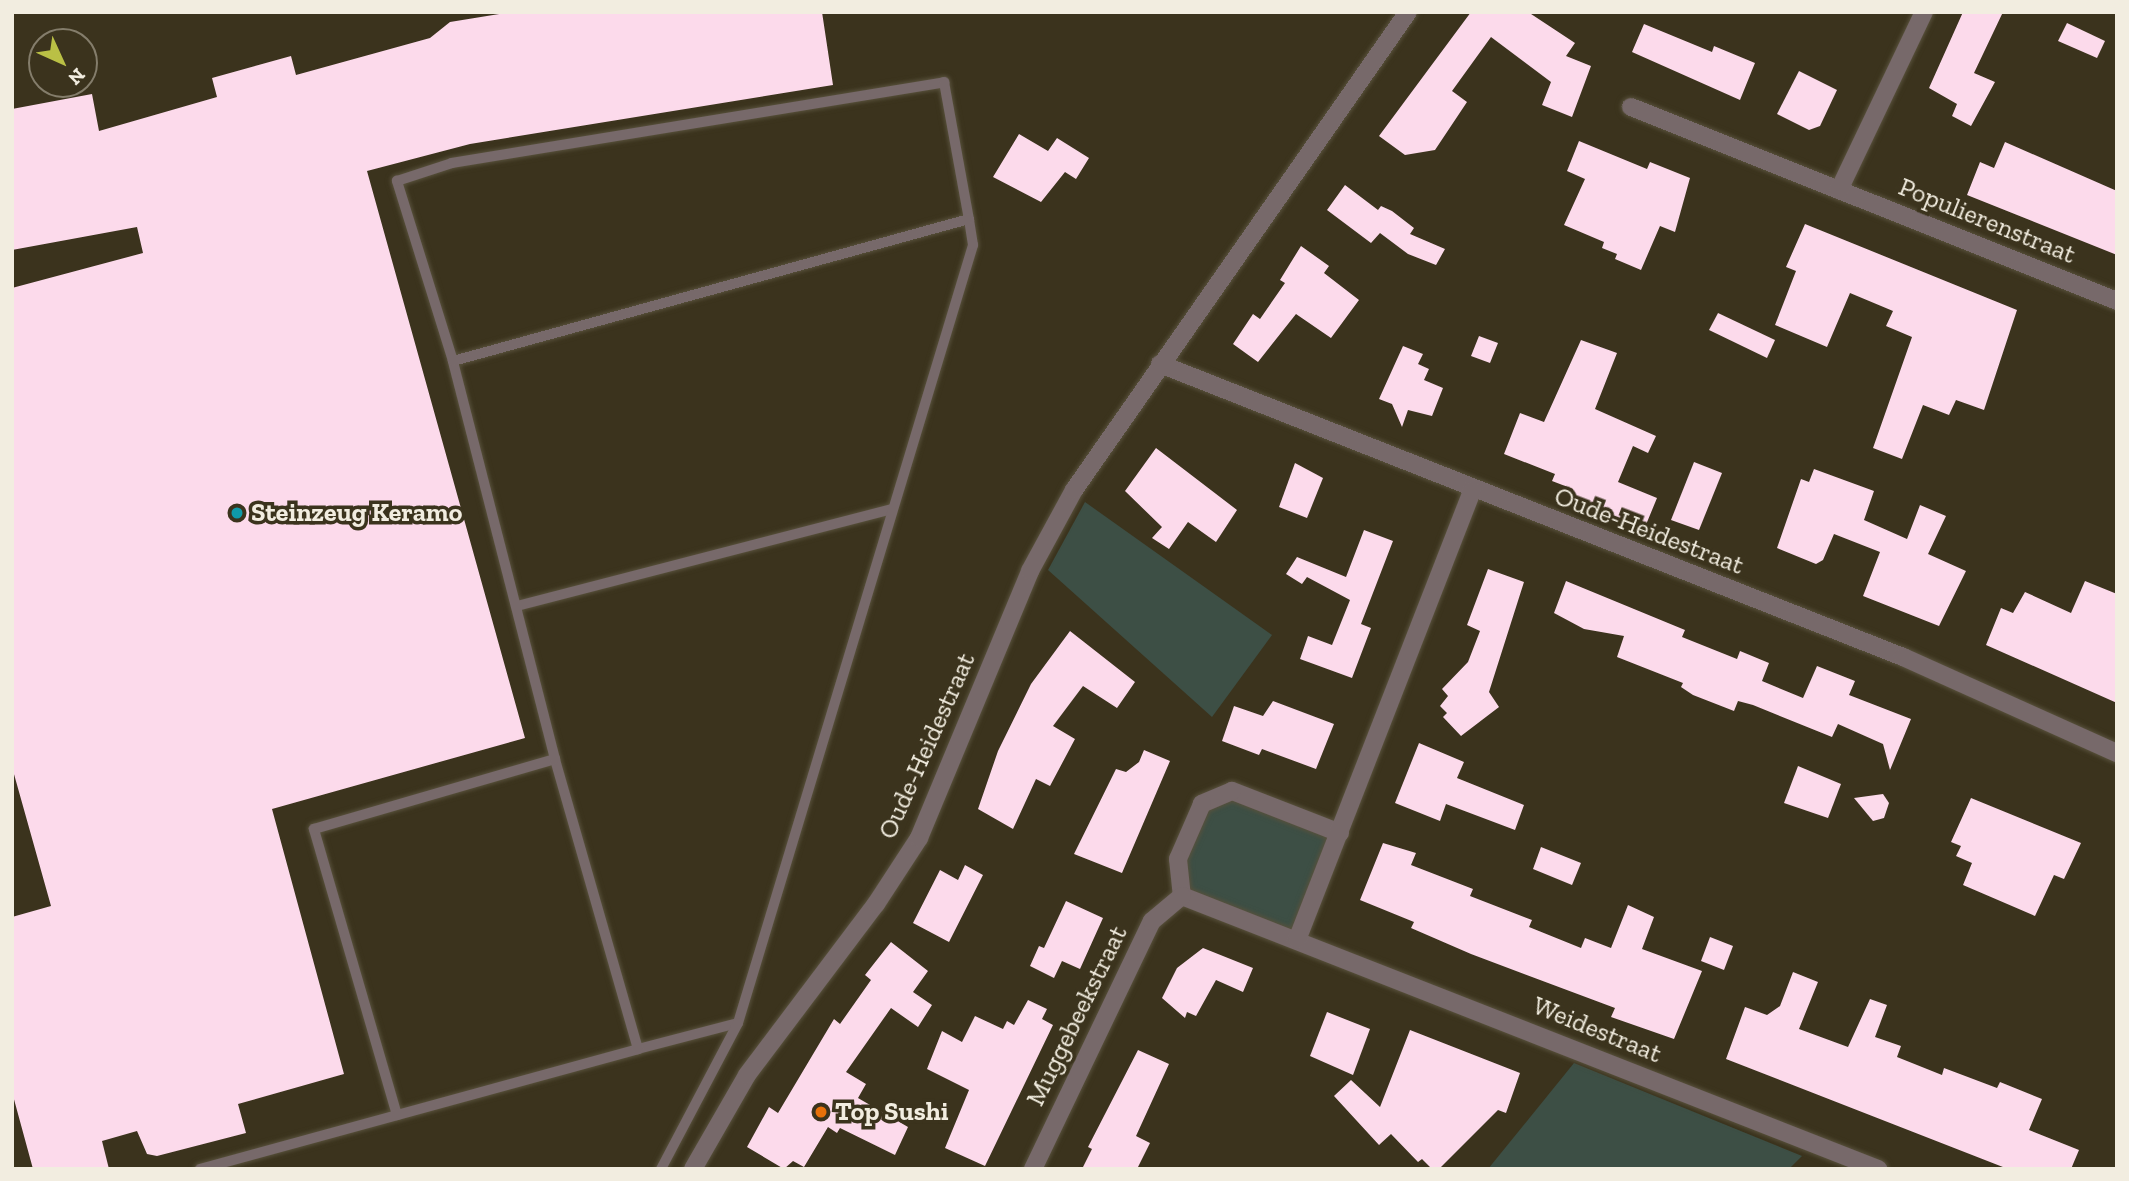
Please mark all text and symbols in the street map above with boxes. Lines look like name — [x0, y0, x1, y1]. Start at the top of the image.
north arrow — [28, 28, 98, 98]
text: N — [64, 64, 90, 90]
street label: Populierenstraat — [1894, 171, 2080, 271]
street label: Oude-Heidestraat — [1550, 481, 1748, 581]
place label: Steinzeug Keramo — [251, 497, 462, 529]
marker: Steinzeug Keramo — [229, 505, 245, 521]
street label: Oude-Heidestraat — [872, 648, 982, 844]
street label: Muggebeekstraat — [1020, 921, 1134, 1111]
street label: Weidestraat — [1528, 990, 1666, 1070]
place label: Top Sushi — [835, 1096, 949, 1128]
marker: Top Sushi — [813, 1104, 829, 1120]

